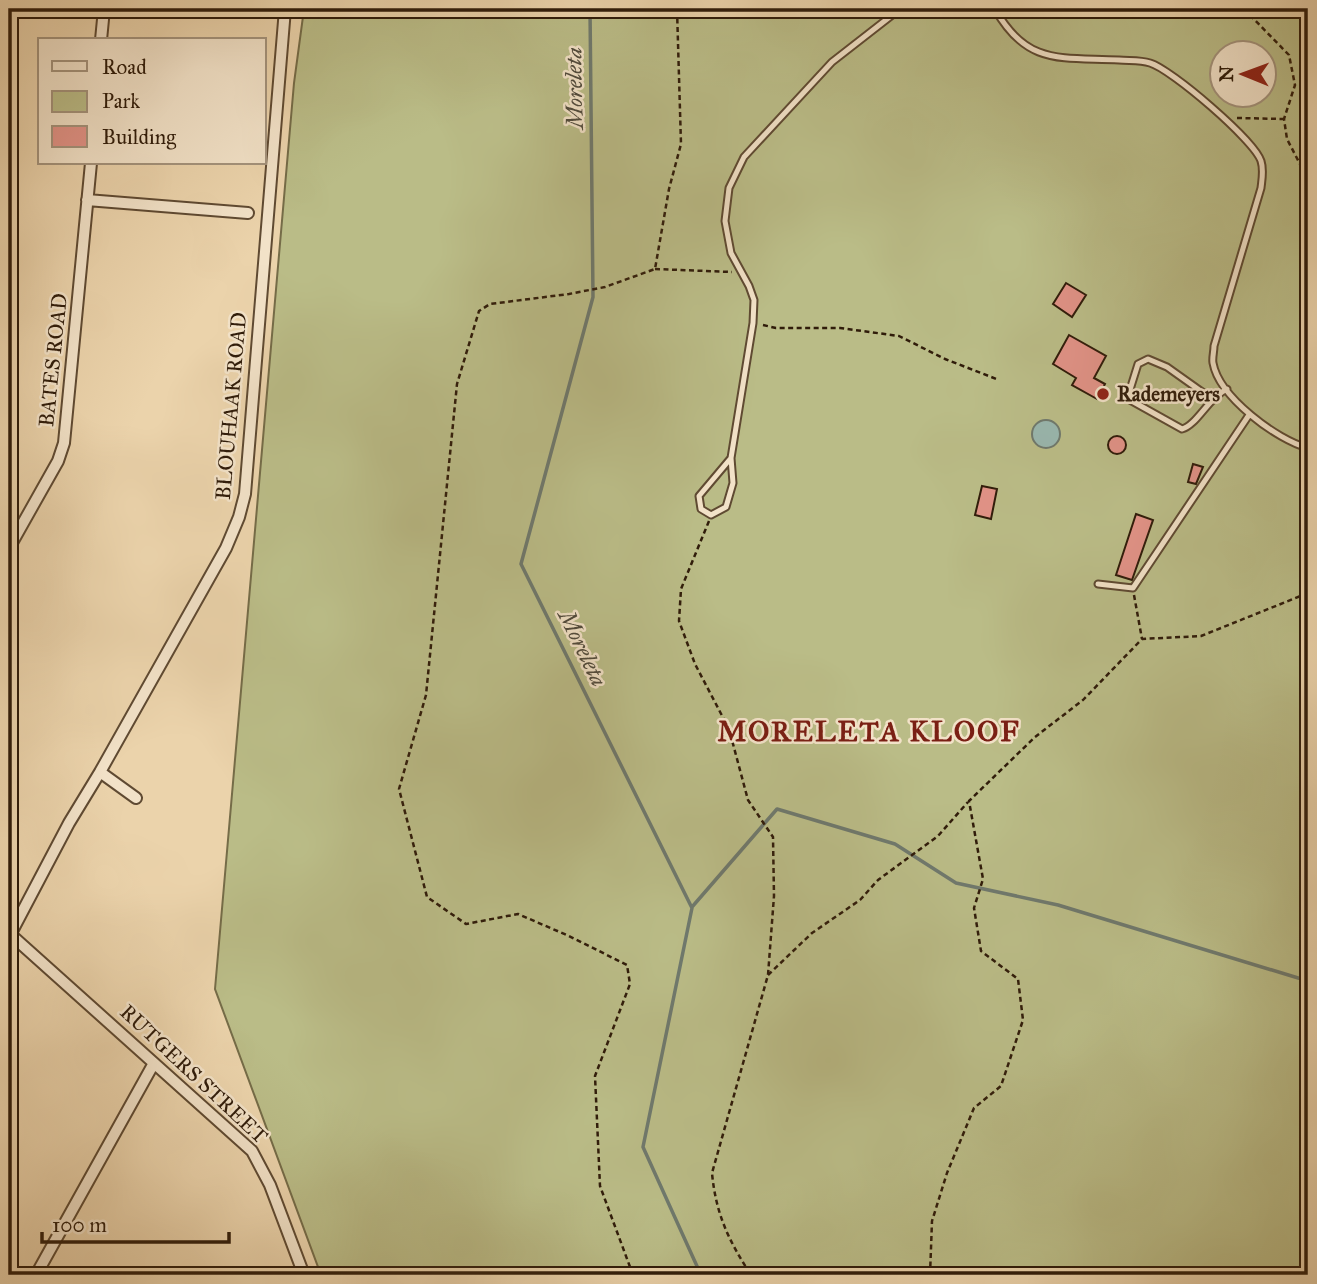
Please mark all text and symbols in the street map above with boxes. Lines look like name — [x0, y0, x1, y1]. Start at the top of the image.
legend — [38, 38, 266, 164]
north arrow — [1208, 38, 1278, 108]
water label: Moreleta — [559, 47, 589, 131]
text: Road — [102, 54, 147, 80]
text: N — [1215, 65, 1238, 82]
text: Park — [102, 88, 140, 114]
text: Building — [102, 124, 176, 150]
street label: BATES ROAD — [33, 292, 73, 428]
street label: BLOUHAAK ROAD — [210, 311, 252, 501]
place label: Rademeyers — [1117, 381, 1220, 407]
marker: Rademeyers — [1095, 386, 1111, 402]
water label: Moreleta — [552, 603, 613, 691]
district label: MORELETA KLOOF — [718, 714, 1020, 749]
street label: RUTGERS STREET — [115, 999, 273, 1149]
scale bar — [42, 1200, 229, 1244]
text: 100 m — [52, 1212, 107, 1238]

